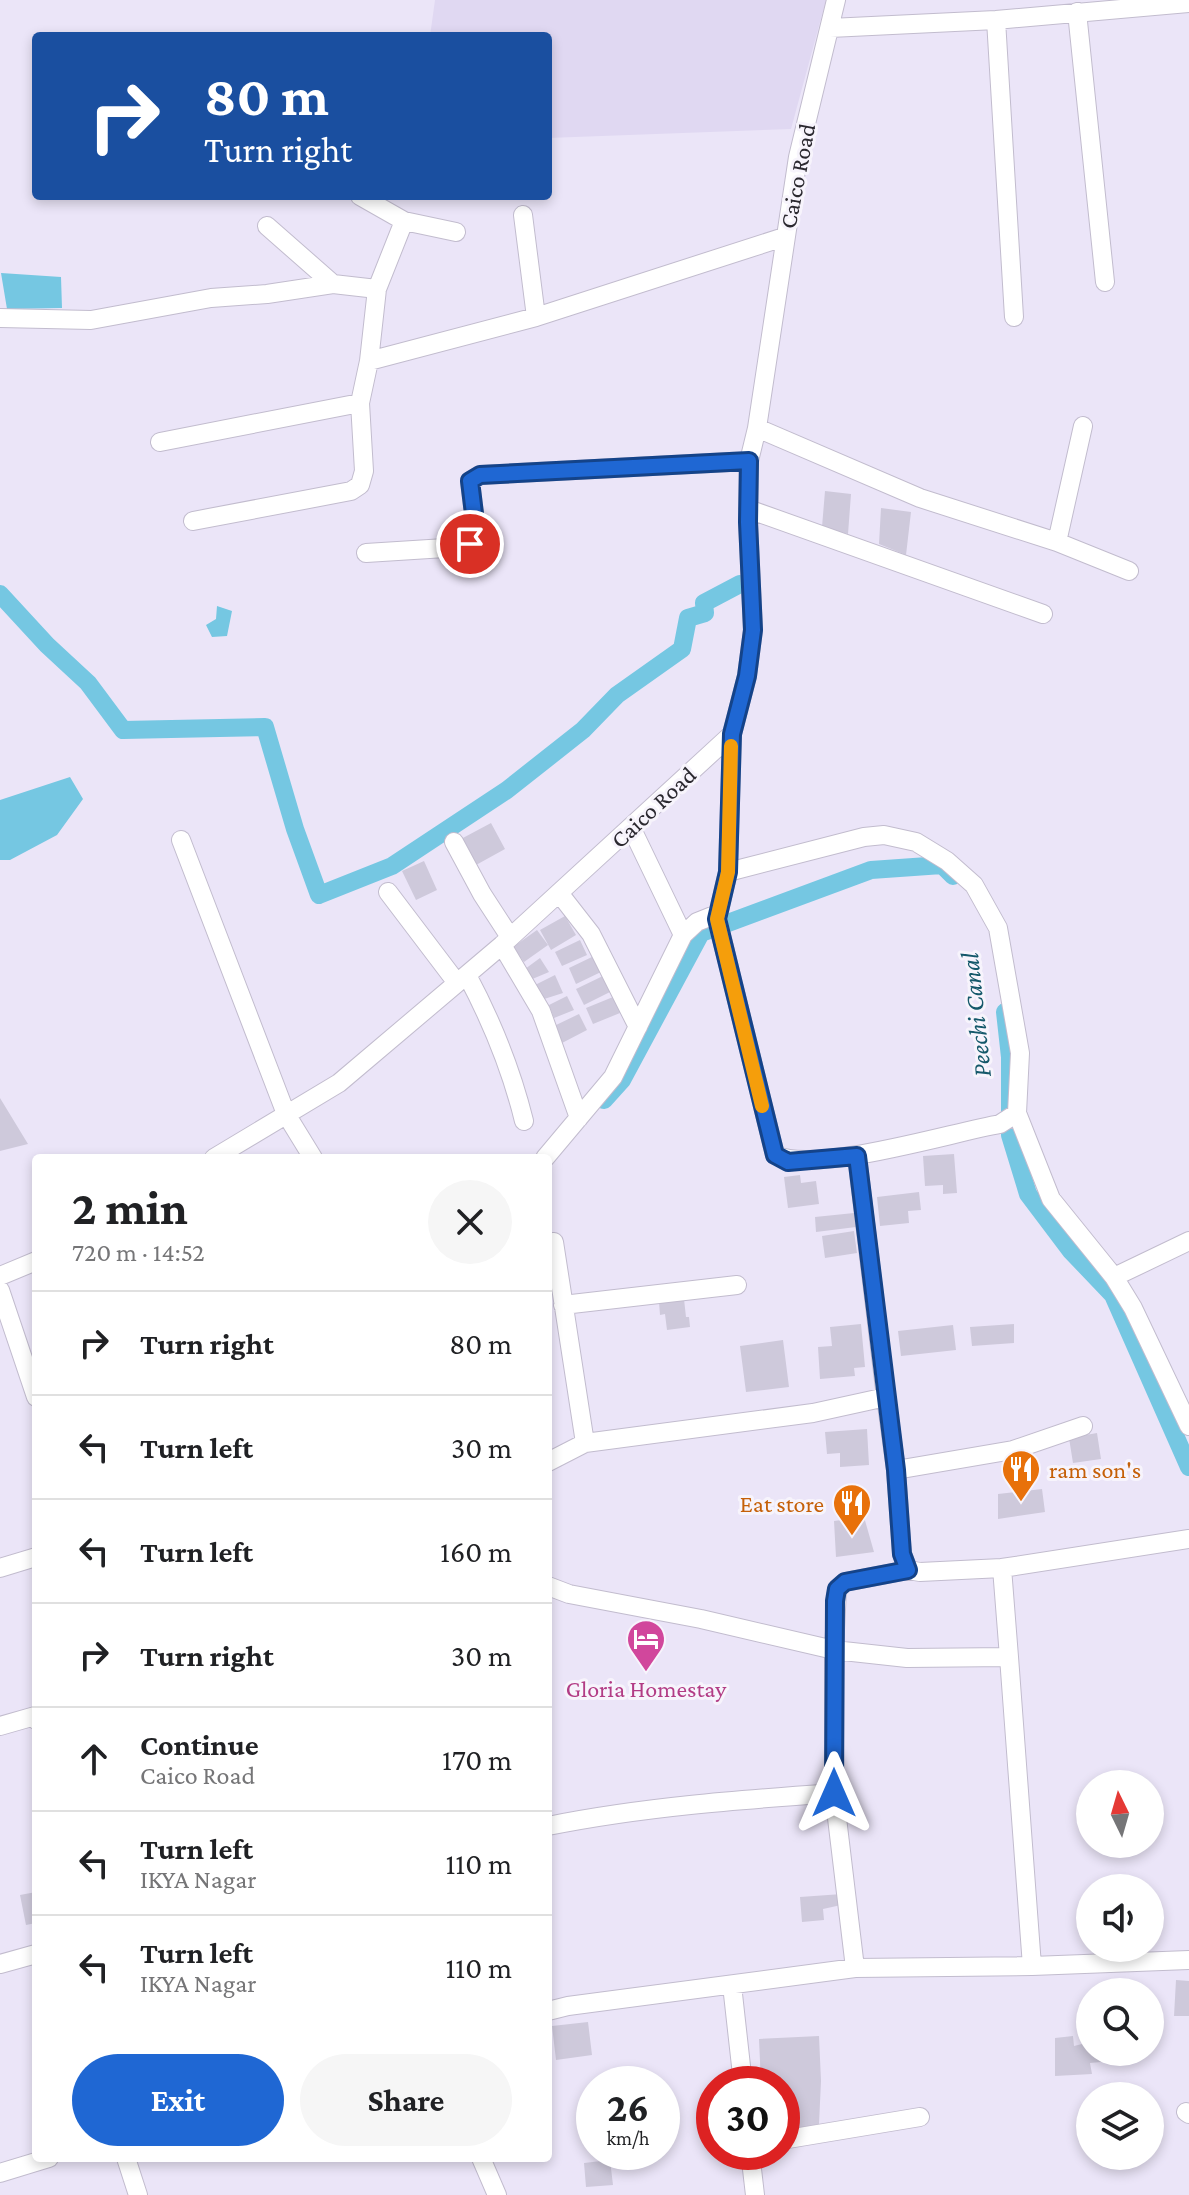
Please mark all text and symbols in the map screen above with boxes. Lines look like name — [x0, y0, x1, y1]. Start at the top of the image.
icon: right — [72, 64, 176, 168]
text: 80 m — [204, 65, 329, 127]
street label: Caico Road — [774, 121, 820, 231]
text: Turn right — [204, 130, 352, 170]
pin — [436, 510, 504, 578]
icon: arrive — [448, 522, 492, 566]
street label: Caico Road — [605, 761, 701, 853]
water label: Peechi Canal — [955, 951, 997, 1079]
button: close — [428, 1180, 512, 1264]
text: 2 min — [72, 1181, 188, 1234]
text: 720 m · 14:52 — [72, 1238, 205, 1267]
icon: right — [72, 1321, 116, 1365]
text: Turn right — [140, 1327, 274, 1360]
text: 80 m — [449, 1327, 512, 1360]
icon: left — [72, 1425, 116, 1469]
text: Turn left — [140, 1431, 253, 1464]
text: 30 m — [451, 1431, 512, 1464]
restaurant icon: ram son's — [1000, 1448, 1042, 1503]
place label: ram son's — [1049, 1456, 1141, 1483]
restaurant icon: Eat store — [831, 1482, 873, 1537]
place label: Eat store — [740, 1490, 824, 1517]
icon: left — [72, 1529, 116, 1573]
text: Turn left — [140, 1535, 253, 1568]
text: 160 m — [440, 1535, 512, 1568]
hotel icon: Gloria Homestay — [625, 1618, 667, 1673]
icon: right — [72, 1633, 116, 1677]
text: Turn right — [140, 1639, 274, 1672]
text: 30 m — [451, 1639, 512, 1672]
place label: Gloria Homestay — [566, 1675, 727, 1702]
text: Continue — [140, 1728, 259, 1761]
icon: ahead — [72, 1737, 116, 1781]
text: 170 m — [442, 1743, 512, 1776]
position arrow — [792, 1751, 876, 1835]
text: Caico Road — [140, 1761, 255, 1790]
north arrow — [1076, 1770, 1164, 1858]
map controls — [1076, 1770, 1164, 2170]
text: Turn left — [140, 1832, 253, 1865]
icon: left — [72, 1841, 116, 1885]
text: 110 m — [445, 1847, 512, 1880]
text: IKYA Nagar — [140, 1865, 256, 1894]
button: sound — [1076, 1874, 1164, 1962]
text: Turn left — [140, 1936, 253, 1969]
icon: left — [72, 1945, 116, 1989]
text: 110 m — [445, 1951, 512, 1984]
text: IKYA Nagar — [140, 1969, 256, 1998]
button: search — [1076, 1978, 1164, 2066]
button: Exit — [72, 2054, 284, 2146]
button: Share — [300, 2054, 512, 2146]
speed limit sign: 30 — [696, 2066, 800, 2170]
button: layers — [1076, 2082, 1164, 2170]
text: 26 — [607, 2085, 649, 2130]
text: km/h — [606, 2127, 650, 2149]

